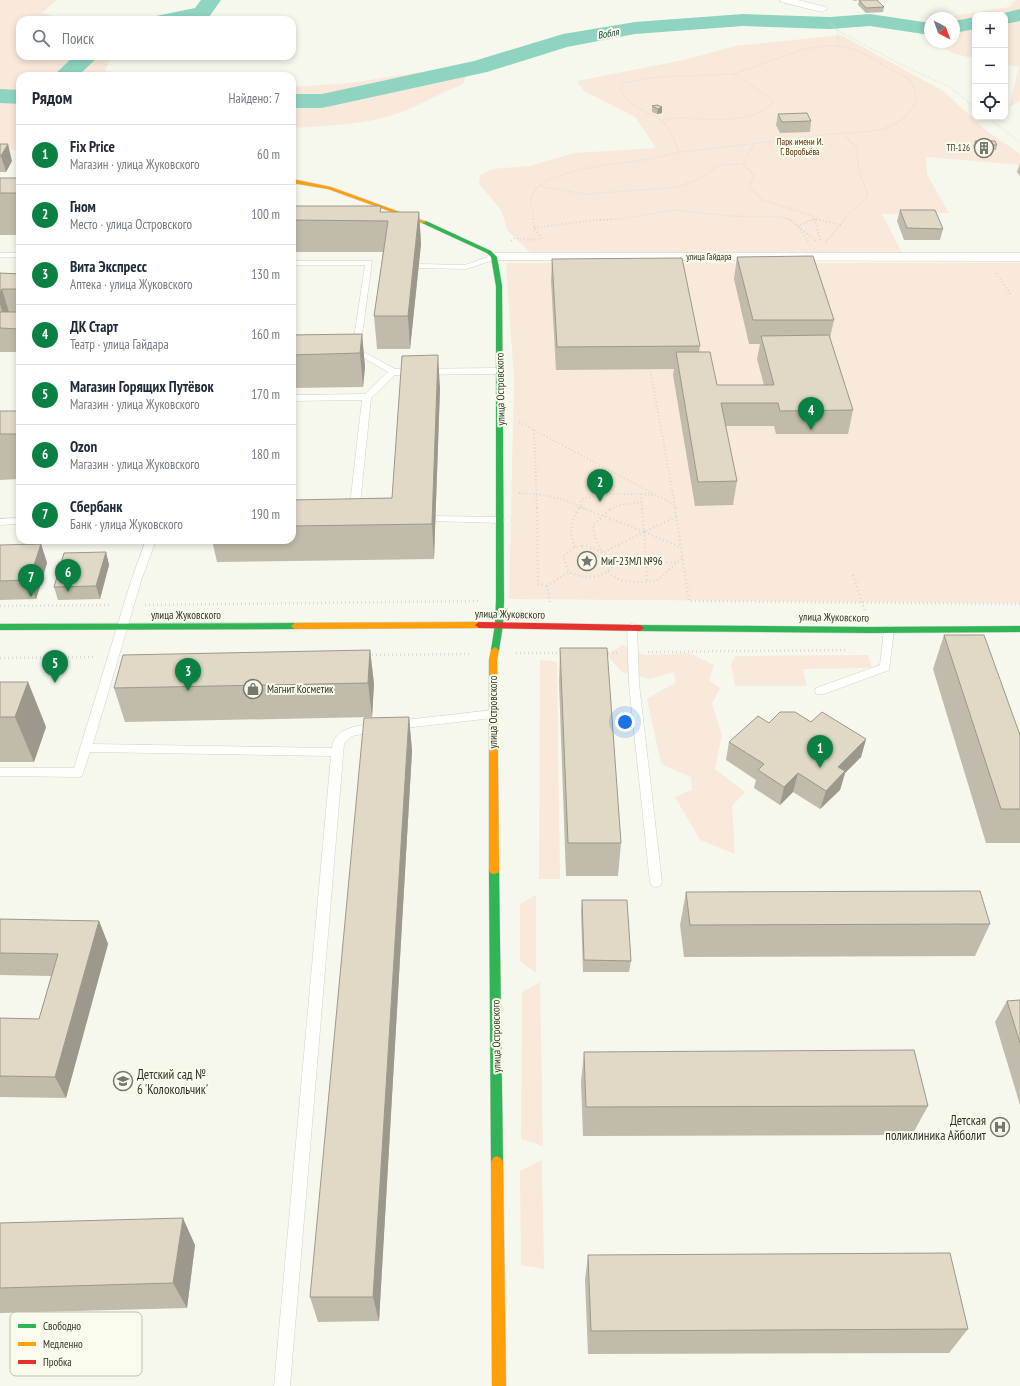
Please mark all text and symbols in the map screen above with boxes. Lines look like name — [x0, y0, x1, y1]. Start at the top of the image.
north arrow — [924, 12, 960, 48]
map controls — [972, 12, 1008, 120]
button: + — [972, 12, 1008, 48]
search box — [16, 16, 296, 60]
water label: Вобля — [596, 25, 621, 42]
icon: search — [30, 27, 52, 49]
text: Поиск — [62, 29, 94, 48]
button: − — [972, 48, 1008, 84]
button: locate — [972, 84, 1008, 120]
text: Рядом — [32, 87, 72, 109]
text: Найдено: 7 — [229, 90, 280, 107]
park label: Парк имени И. Г. Воробьёва — [777, 136, 824, 157]
text: Fix Price — [70, 137, 115, 156]
building icon: ТП-126 — [973, 137, 995, 159]
place label: ТП-126 — [946, 142, 970, 153]
text: 1 — [42, 146, 48, 163]
text: 60 m — [257, 146, 280, 163]
text: Магазин · улица Жуковского — [70, 156, 200, 173]
text: Гном — [70, 197, 96, 216]
text: 2 — [42, 206, 48, 223]
text: 100 m — [251, 206, 280, 223]
text: Место · улица Островского — [70, 216, 192, 233]
street label: улица Гайдара — [686, 251, 732, 262]
text: Вита Экспресс — [70, 257, 147, 276]
text: 3 — [42, 266, 48, 283]
text: 130 m — [251, 266, 280, 283]
text: Аптека · улица Жуковского — [70, 276, 193, 293]
text: ДК Старт — [70, 317, 118, 336]
text: 4 — [42, 326, 48, 343]
text: 160 m — [251, 326, 280, 343]
text: Театр · улица Гайдара — [70, 336, 169, 353]
street label: улица Островского — [492, 352, 508, 426]
text: Магазин Горящих Путёвок — [70, 377, 214, 396]
text: 5 — [42, 386, 48, 403]
text: 170 m — [251, 386, 280, 403]
text: Магазин · улица Жуковского — [70, 396, 200, 413]
pin: 4 — [798, 397, 824, 430]
text: Ozon — [70, 437, 97, 456]
text: 6 — [42, 446, 48, 463]
text: 180 m — [251, 446, 280, 463]
text: Магазин · улица Жуковского — [70, 456, 200, 473]
pin: 2 — [587, 469, 613, 502]
text: Сбербанк — [70, 497, 122, 516]
text: 7 — [42, 506, 48, 523]
text: 190 m — [251, 506, 280, 523]
text: Банк · улица Жуковского — [70, 516, 183, 533]
place icon: МиГ-23МЛ №96 — [576, 550, 598, 572]
place label: МиГ-23МЛ №96 — [601, 554, 663, 568]
pin: 6 — [55, 559, 81, 592]
pin: 7 — [18, 564, 44, 597]
street label: улица Жуковского — [475, 606, 545, 622]
street label: улица Жуковского — [151, 608, 221, 622]
street label: улица Жуковского — [799, 609, 869, 625]
pin: 5 — [42, 650, 68, 683]
pin: 3 — [175, 658, 201, 691]
street label: улица Островского — [486, 675, 500, 748]
shop icon: Магнит Косметик — [242, 678, 264, 700]
place label: Магнит Косметик — [267, 682, 334, 696]
your location — [615, 712, 635, 732]
pin: 1 — [807, 735, 833, 768]
street label: улица Островского — [488, 999, 504, 1073]
place label: Детский сад № 6 'Колокольчик' — [137, 1066, 208, 1098]
school or university icon: Детский сад № 6 'Колокольчик' — [112, 1070, 134, 1092]
place label: Детская поликлиника Айболит — [885, 1112, 987, 1144]
hospital icon: Детская поликлиника Айболит — [989, 1116, 1011, 1138]
legend — [10, 1312, 142, 1376]
text: Свободно — [43, 1319, 81, 1333]
text: Медленно — [43, 1337, 83, 1351]
text: Пробка — [43, 1355, 72, 1369]

